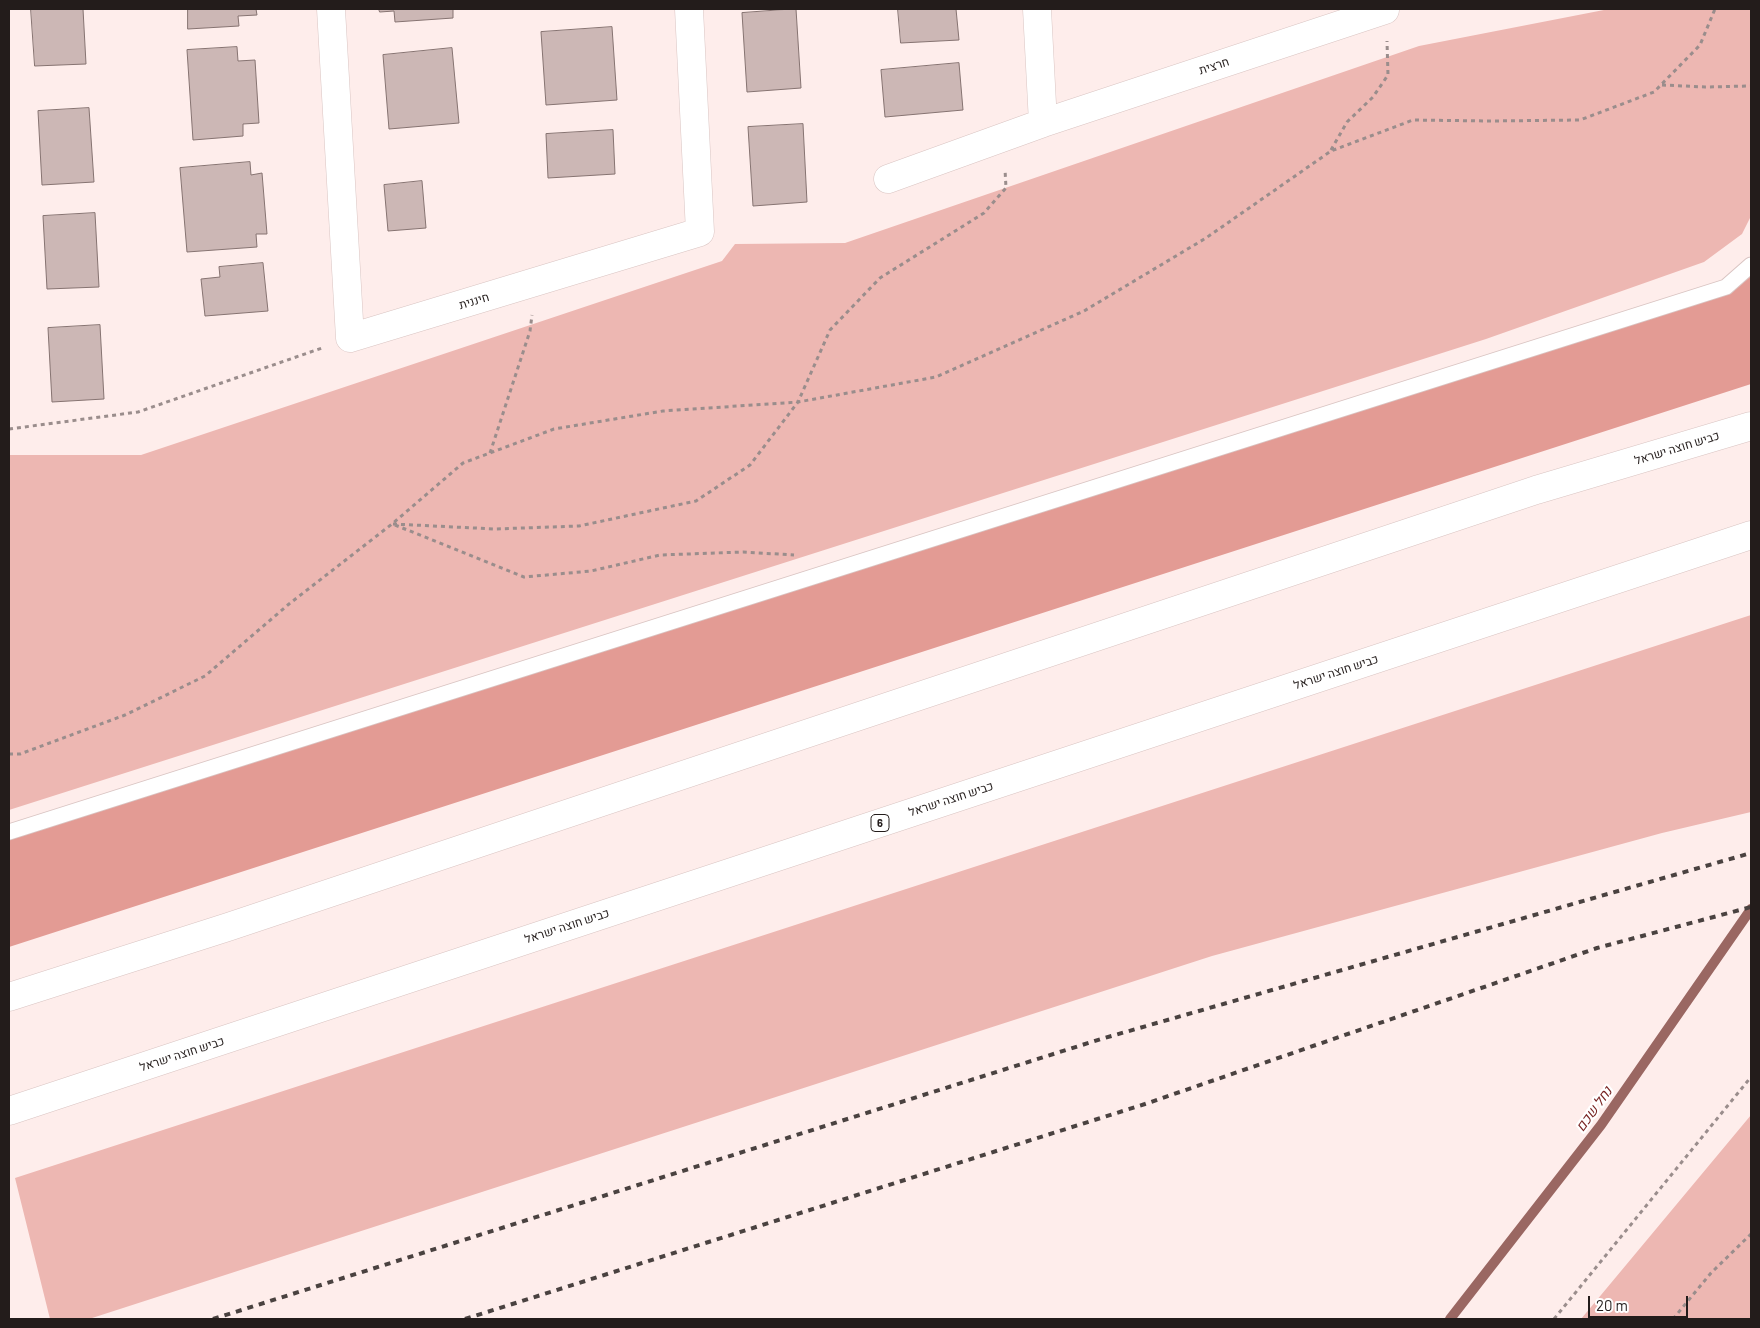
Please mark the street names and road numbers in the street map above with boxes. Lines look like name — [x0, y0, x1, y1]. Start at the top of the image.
street label: חרצית — [1197, 54, 1231, 78]
street label: חיננית — [457, 290, 491, 312]
street label: כביש חוצה ישראל — [1633, 428, 1721, 468]
street label: כביש חוצה ישראל — [1292, 652, 1380, 692]
street label: כביש חוצה ישראל — [907, 779, 995, 819]
road number: 6 — [871, 814, 889, 831]
street label: כביש חוצה ישראל — [523, 906, 611, 946]
street label: כביש חוצה ישראל — [138, 1034, 226, 1074]

